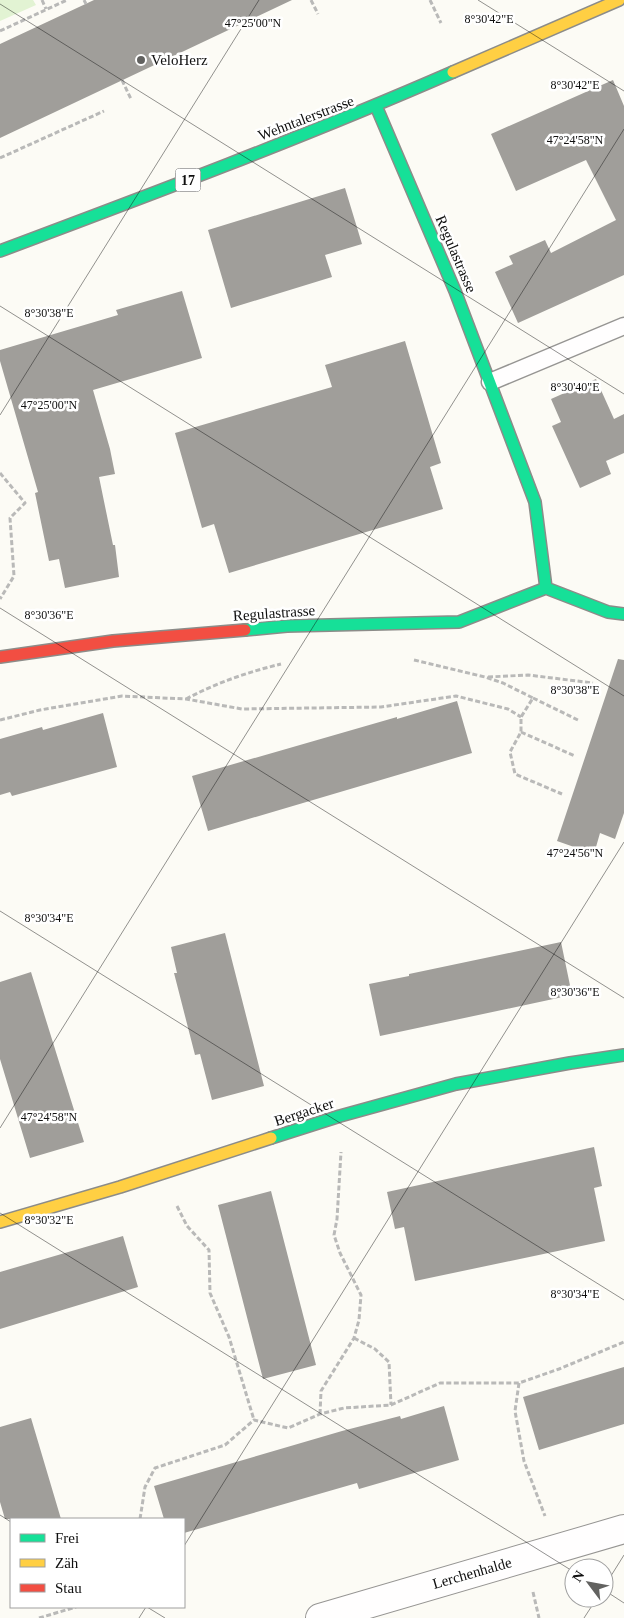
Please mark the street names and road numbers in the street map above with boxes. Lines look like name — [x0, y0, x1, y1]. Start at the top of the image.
street label: Wehntalerstrasse — [256, 92, 356, 144]
road number: 17 — [176, 168, 200, 192]
street label: Regulastrasse — [433, 213, 480, 295]
street label: Regulastrasse — [232, 602, 316, 624]
street label: Bergacker — [272, 1095, 336, 1129]
street label: Lerchenhalde — [431, 1554, 514, 1592]

